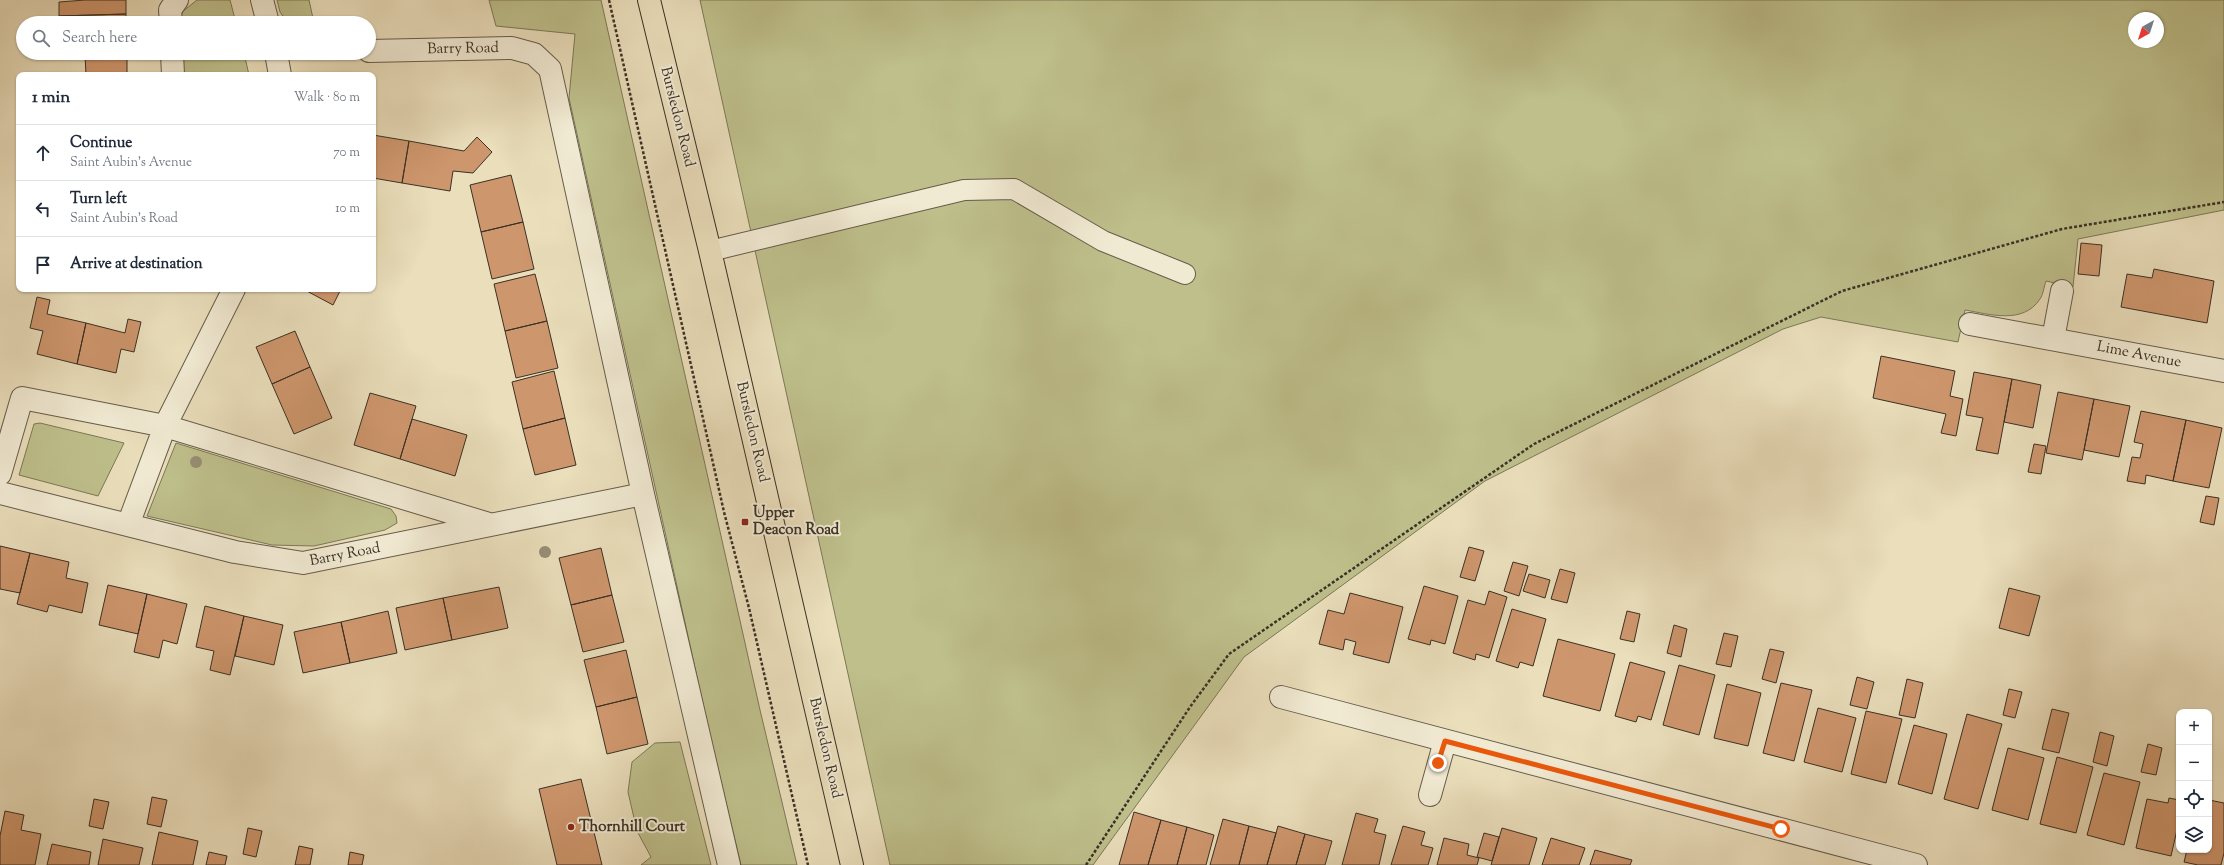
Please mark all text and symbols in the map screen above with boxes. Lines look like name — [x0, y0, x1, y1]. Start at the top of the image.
north arrow — [2128, 12, 2164, 48]
search box — [16, 16, 376, 60]
icon: search — [30, 27, 52, 49]
text: Search here — [62, 28, 137, 49]
street label: Barry Road — [427, 38, 500, 60]
street label: Bursledon Road — [654, 65, 700, 170]
text: 1 min — [32, 86, 70, 110]
text: Walk · 80 m — [294, 89, 360, 107]
text: Continue — [70, 133, 132, 154]
icon: ahead — [32, 142, 54, 164]
text: 70 m — [333, 144, 360, 162]
text: Saint Aubin's Avenue — [70, 154, 192, 172]
text: Turn left — [70, 189, 127, 210]
icon: left — [32, 198, 54, 220]
text: 10 m — [335, 200, 360, 218]
text: Saint Aubin's Road — [70, 210, 178, 228]
icon: arrive — [32, 254, 54, 276]
text: Arrive at destination — [70, 254, 203, 275]
street label: Lime Avenue — [2095, 337, 2183, 373]
street label: Bursledon Road — [730, 379, 774, 485]
place label: Upper Deacon Road — [753, 503, 840, 541]
marker: Upper Deacon Road — [740, 517, 750, 527]
street label: Barry Road — [308, 538, 383, 572]
street label: Bursledon Road — [803, 695, 847, 801]
map controls — [2176, 709, 2212, 853]
button: + — [2176, 709, 2212, 745]
button: − — [2176, 745, 2212, 781]
route end — [1429, 754, 1447, 772]
button: locate — [2176, 781, 2212, 817]
place label: Thornhill Court — [579, 817, 686, 838]
button: layers — [2176, 817, 2212, 853]
route start — [1772, 820, 1790, 838]
marker: Thornhill Court — [566, 822, 576, 832]

